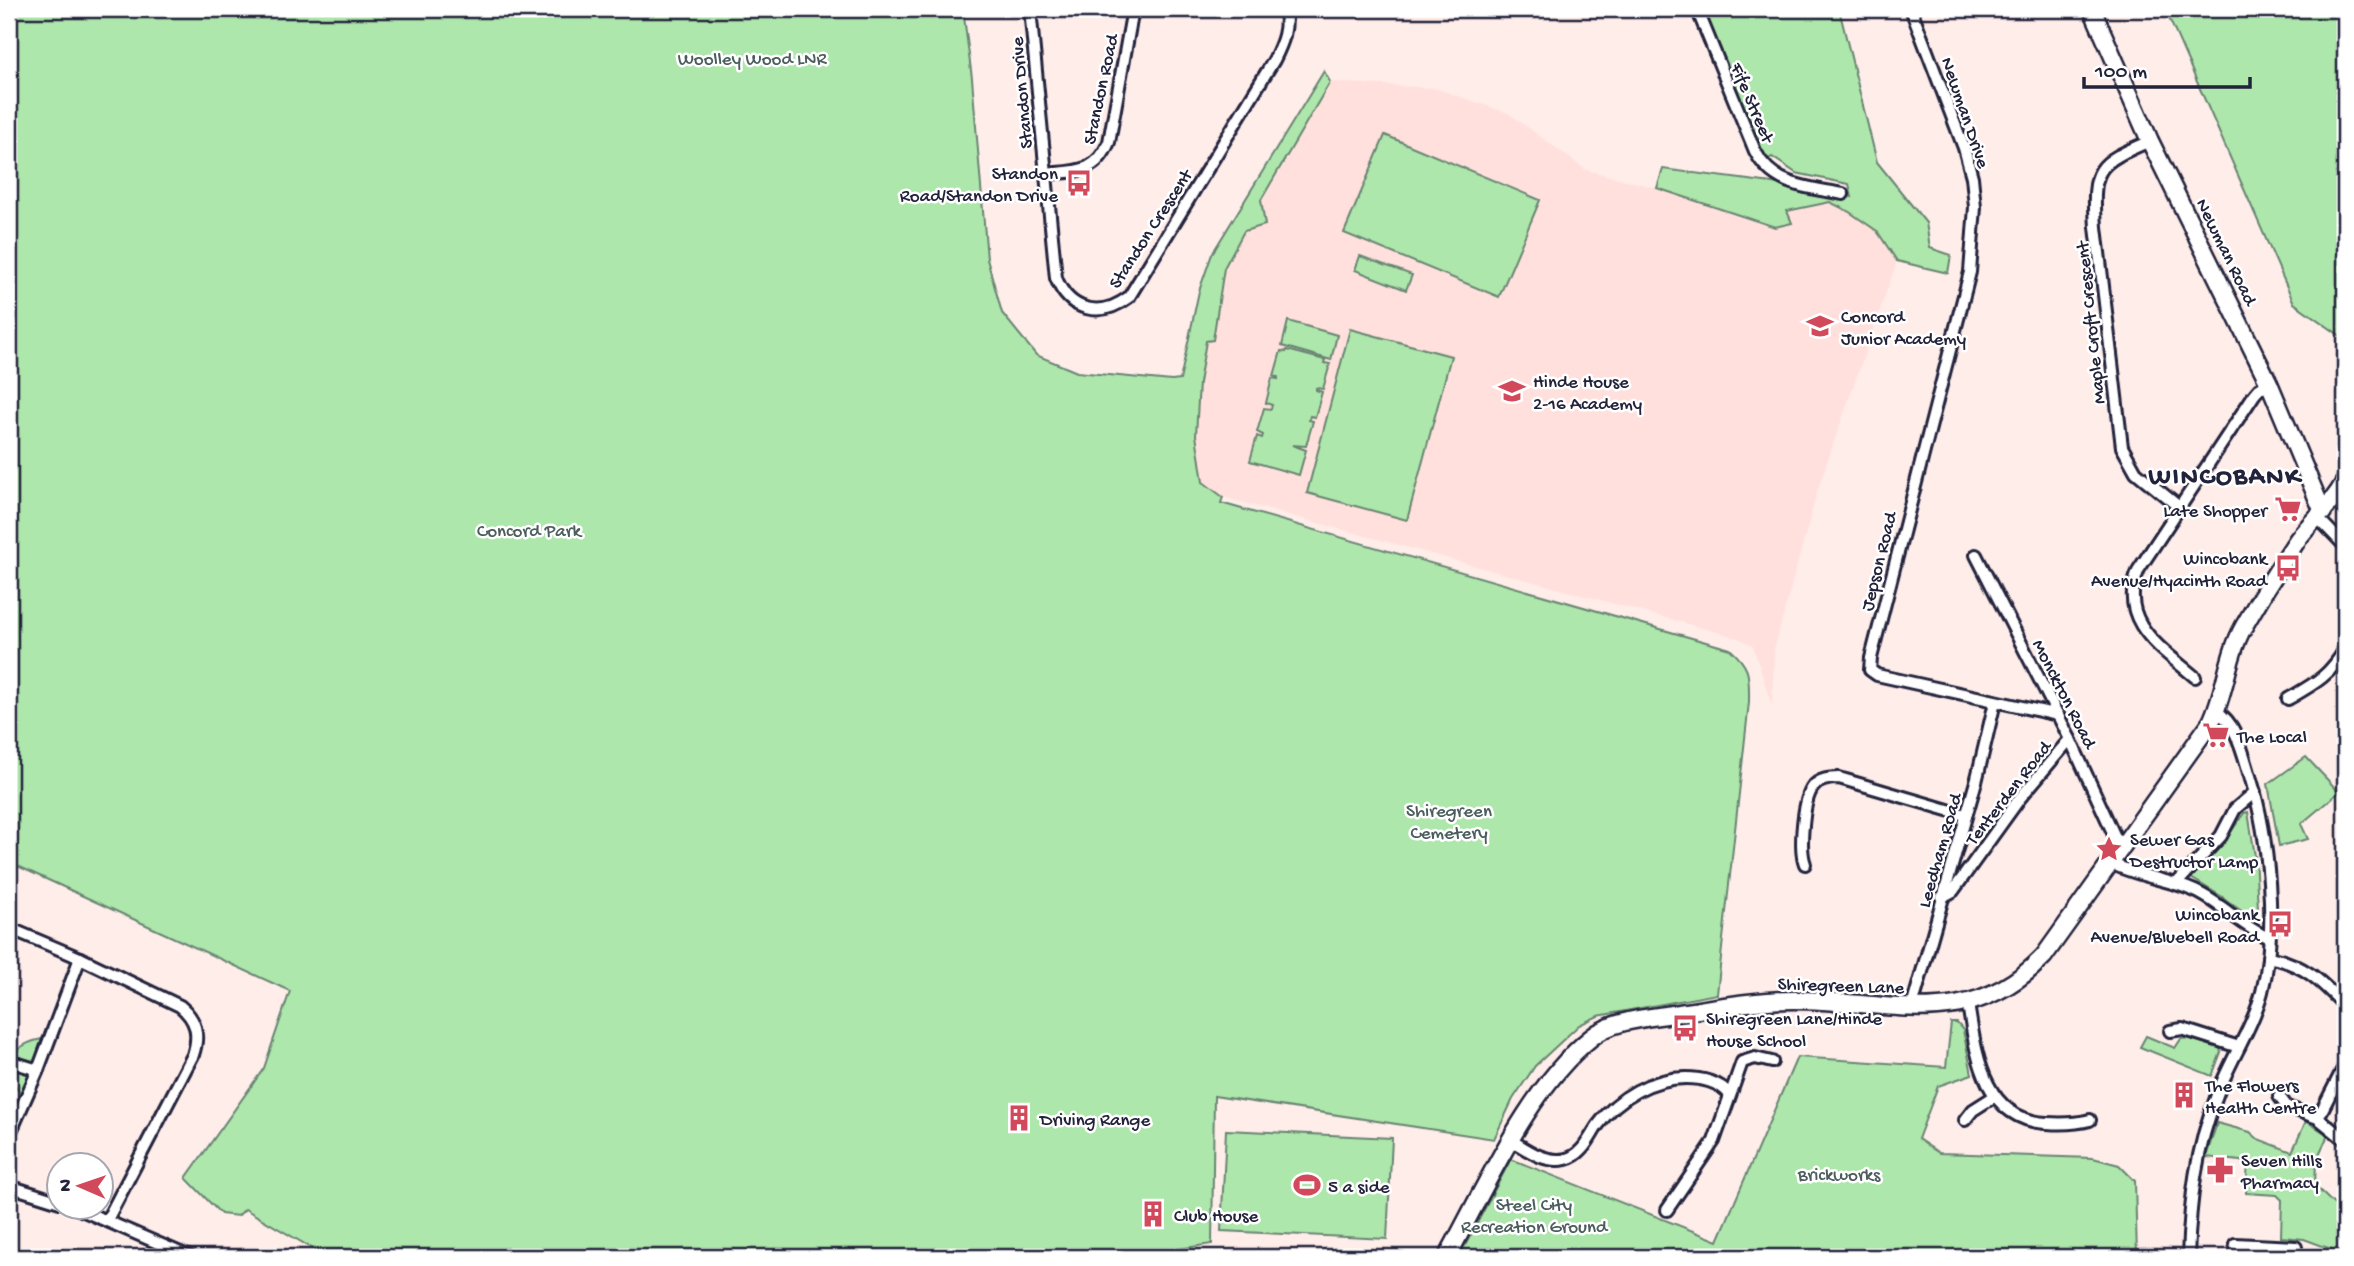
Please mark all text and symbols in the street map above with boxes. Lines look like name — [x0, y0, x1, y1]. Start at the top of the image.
street label: Standon Road — [1080, 31, 1126, 147]
street label: Standon Drive — [1007, 36, 1040, 150]
scale bar — [2084, 46, 2251, 90]
park label: Woolley Wood LNR — [678, 49, 827, 72]
street label: Newman Drive — [1934, 55, 1993, 172]
street label: Fife Street — [1723, 59, 1779, 149]
text: 100 m — [2094, 61, 2147, 86]
place label: Standon Road/Standon Drive — [900, 164, 1058, 209]
street label: Standon Crescent — [1105, 164, 1200, 294]
bus stop icon: Standon Road/Standon Drive — [1064, 168, 1094, 198]
street label: Newman Road — [2189, 195, 2261, 311]
street label: Maple Croft Crescent — [2072, 238, 2112, 405]
place label: Concord Junior Academy — [1841, 307, 1967, 352]
school or university icon: Concord Junior Academy — [1805, 311, 1835, 341]
place label: Hinde House 2-16 Academy — [1533, 372, 1643, 417]
school or university icon: Hinde House 2-16 Academy — [1497, 376, 1527, 406]
district label: WINCOBANK — [2148, 463, 2303, 494]
supermarket icon: Late Shopper — [2273, 494, 2303, 524]
place label: Late Shopper — [2163, 501, 2269, 524]
street label: Jepson Road — [1857, 508, 1904, 614]
park label: Concord Park — [477, 521, 583, 544]
place label: Wincobank Avenue/Hyacinth Road — [2091, 549, 2269, 594]
bus stop icon: Wincobank Avenue/Hyacinth Road — [2273, 553, 2303, 583]
street label: Monckton Road — [2025, 636, 2101, 755]
supermarket icon: The Local — [2201, 720, 2231, 750]
place label: The Local — [2236, 727, 2307, 750]
street label: Tenterden Road — [1961, 736, 2059, 852]
street label: Leedham Road — [1914, 789, 1969, 911]
park label: Shiregreen Cemetery — [1406, 801, 1492, 846]
place label: Sewer Gas Destructor Lamp — [2128, 830, 2259, 875]
place icon: Sewer Gas Destructor Lamp — [2094, 834, 2124, 864]
place label: Wincobank Avenue/Bluebell Road — [2090, 905, 2261, 950]
bus stop icon: Wincobank Avenue/Bluebell Road — [2265, 909, 2295, 939]
street label: Shiregreen Lane — [1777, 974, 1905, 1001]
place label: Shiregreen Lane/Hinde House School — [1706, 1009, 1882, 1054]
bus stop icon: Shiregreen Lane/Hinde House School — [1670, 1013, 1700, 1043]
place label: The Flowers Health Centre — [2204, 1076, 2316, 1121]
building icon: The Flowers Health Centre — [2169, 1080, 2199, 1110]
building icon: Driving Range — [1004, 1103, 1034, 1133]
place label: Driving Range — [1038, 1110, 1150, 1133]
north arrow — [46, 1150, 116, 1220]
place label: Seven Hills Pharmacy — [2240, 1151, 2323, 1196]
pharmacy icon: Seven Hills Pharmacy — [2205, 1155, 2235, 1185]
park label: Brickworks — [1797, 1165, 1881, 1188]
sports icon: 5 a side — [1292, 1170, 1322, 1200]
place label: 5 a side — [1328, 1177, 1390, 1200]
text: N — [55, 1179, 78, 1192]
park label: Steel City Recreation Ground — [1461, 1195, 1609, 1240]
building icon: Club House — [1138, 1199, 1168, 1229]
place label: Club House — [1174, 1206, 1259, 1229]

